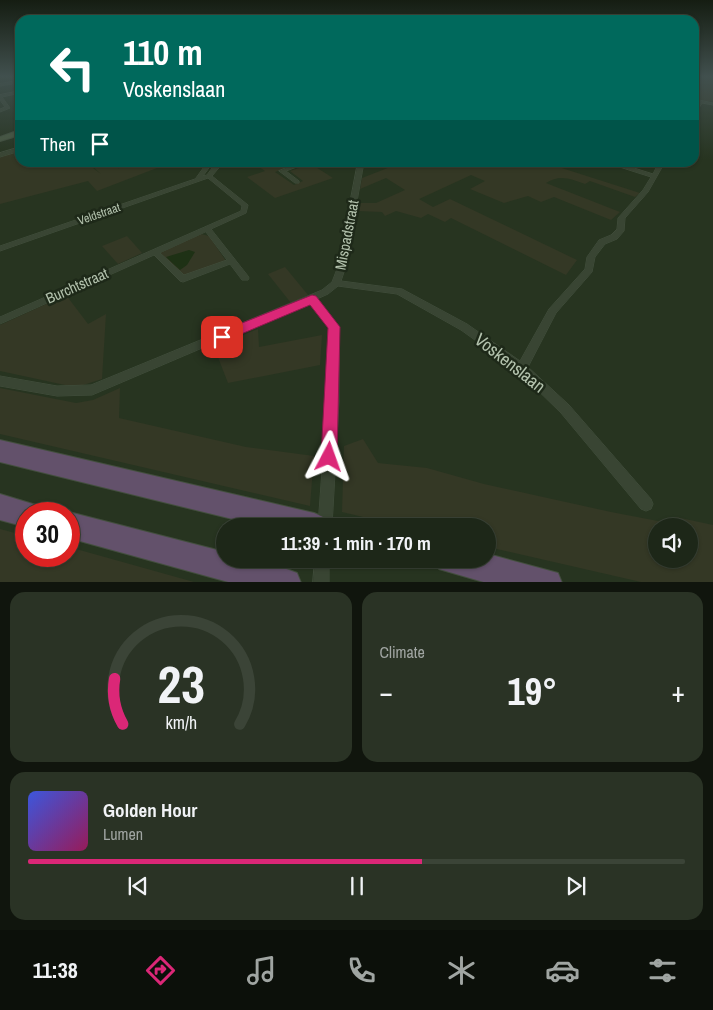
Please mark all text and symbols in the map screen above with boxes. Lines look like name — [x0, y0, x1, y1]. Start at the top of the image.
text: 110 m — [123, 29, 203, 76]
icon: left — [40, 35, 105, 100]
text: Voskenslaan — [123, 74, 225, 104]
icon: arrive — [86, 130, 114, 158]
text: Then — [40, 131, 76, 157]
street label: Mispadstraat — [329, 197, 364, 272]
street label: Veldstraat — [76, 199, 123, 229]
street label: Burchtstraat — [42, 262, 112, 309]
pin — [201, 316, 243, 358]
icon: arrive — [208, 323, 236, 351]
street label: Voskenslaan — [470, 327, 551, 398]
position arrow — [302, 430, 354, 482]
speed limit sign: 30 — [15, 502, 80, 567]
map controls — [648, 518, 698, 568]
button: sound — [648, 518, 698, 568]
text: 11:39 · 1 min · 170 m — [281, 530, 431, 556]
text: Climate — [380, 641, 425, 663]
text: 23 — [157, 649, 204, 719]
text: 19° — [507, 666, 557, 717]
text: − — [380, 673, 393, 711]
text: + — [672, 673, 685, 711]
text: km/h — [165, 711, 197, 735]
text: Golden Hour — [103, 797, 197, 823]
text: Lumen — [103, 823, 143, 845]
icon: previous — [124, 872, 152, 900]
icon: pause — [343, 872, 371, 900]
icon: next — [562, 872, 590, 900]
icon: directions — [143, 953, 178, 988]
icon: music — [244, 953, 279, 988]
icon: phone — [344, 953, 379, 988]
icon: climate — [444, 953, 479, 988]
icon: car — [545, 953, 580, 988]
icon: filters — [645, 953, 680, 988]
text: 11:38 — [33, 955, 78, 985]

